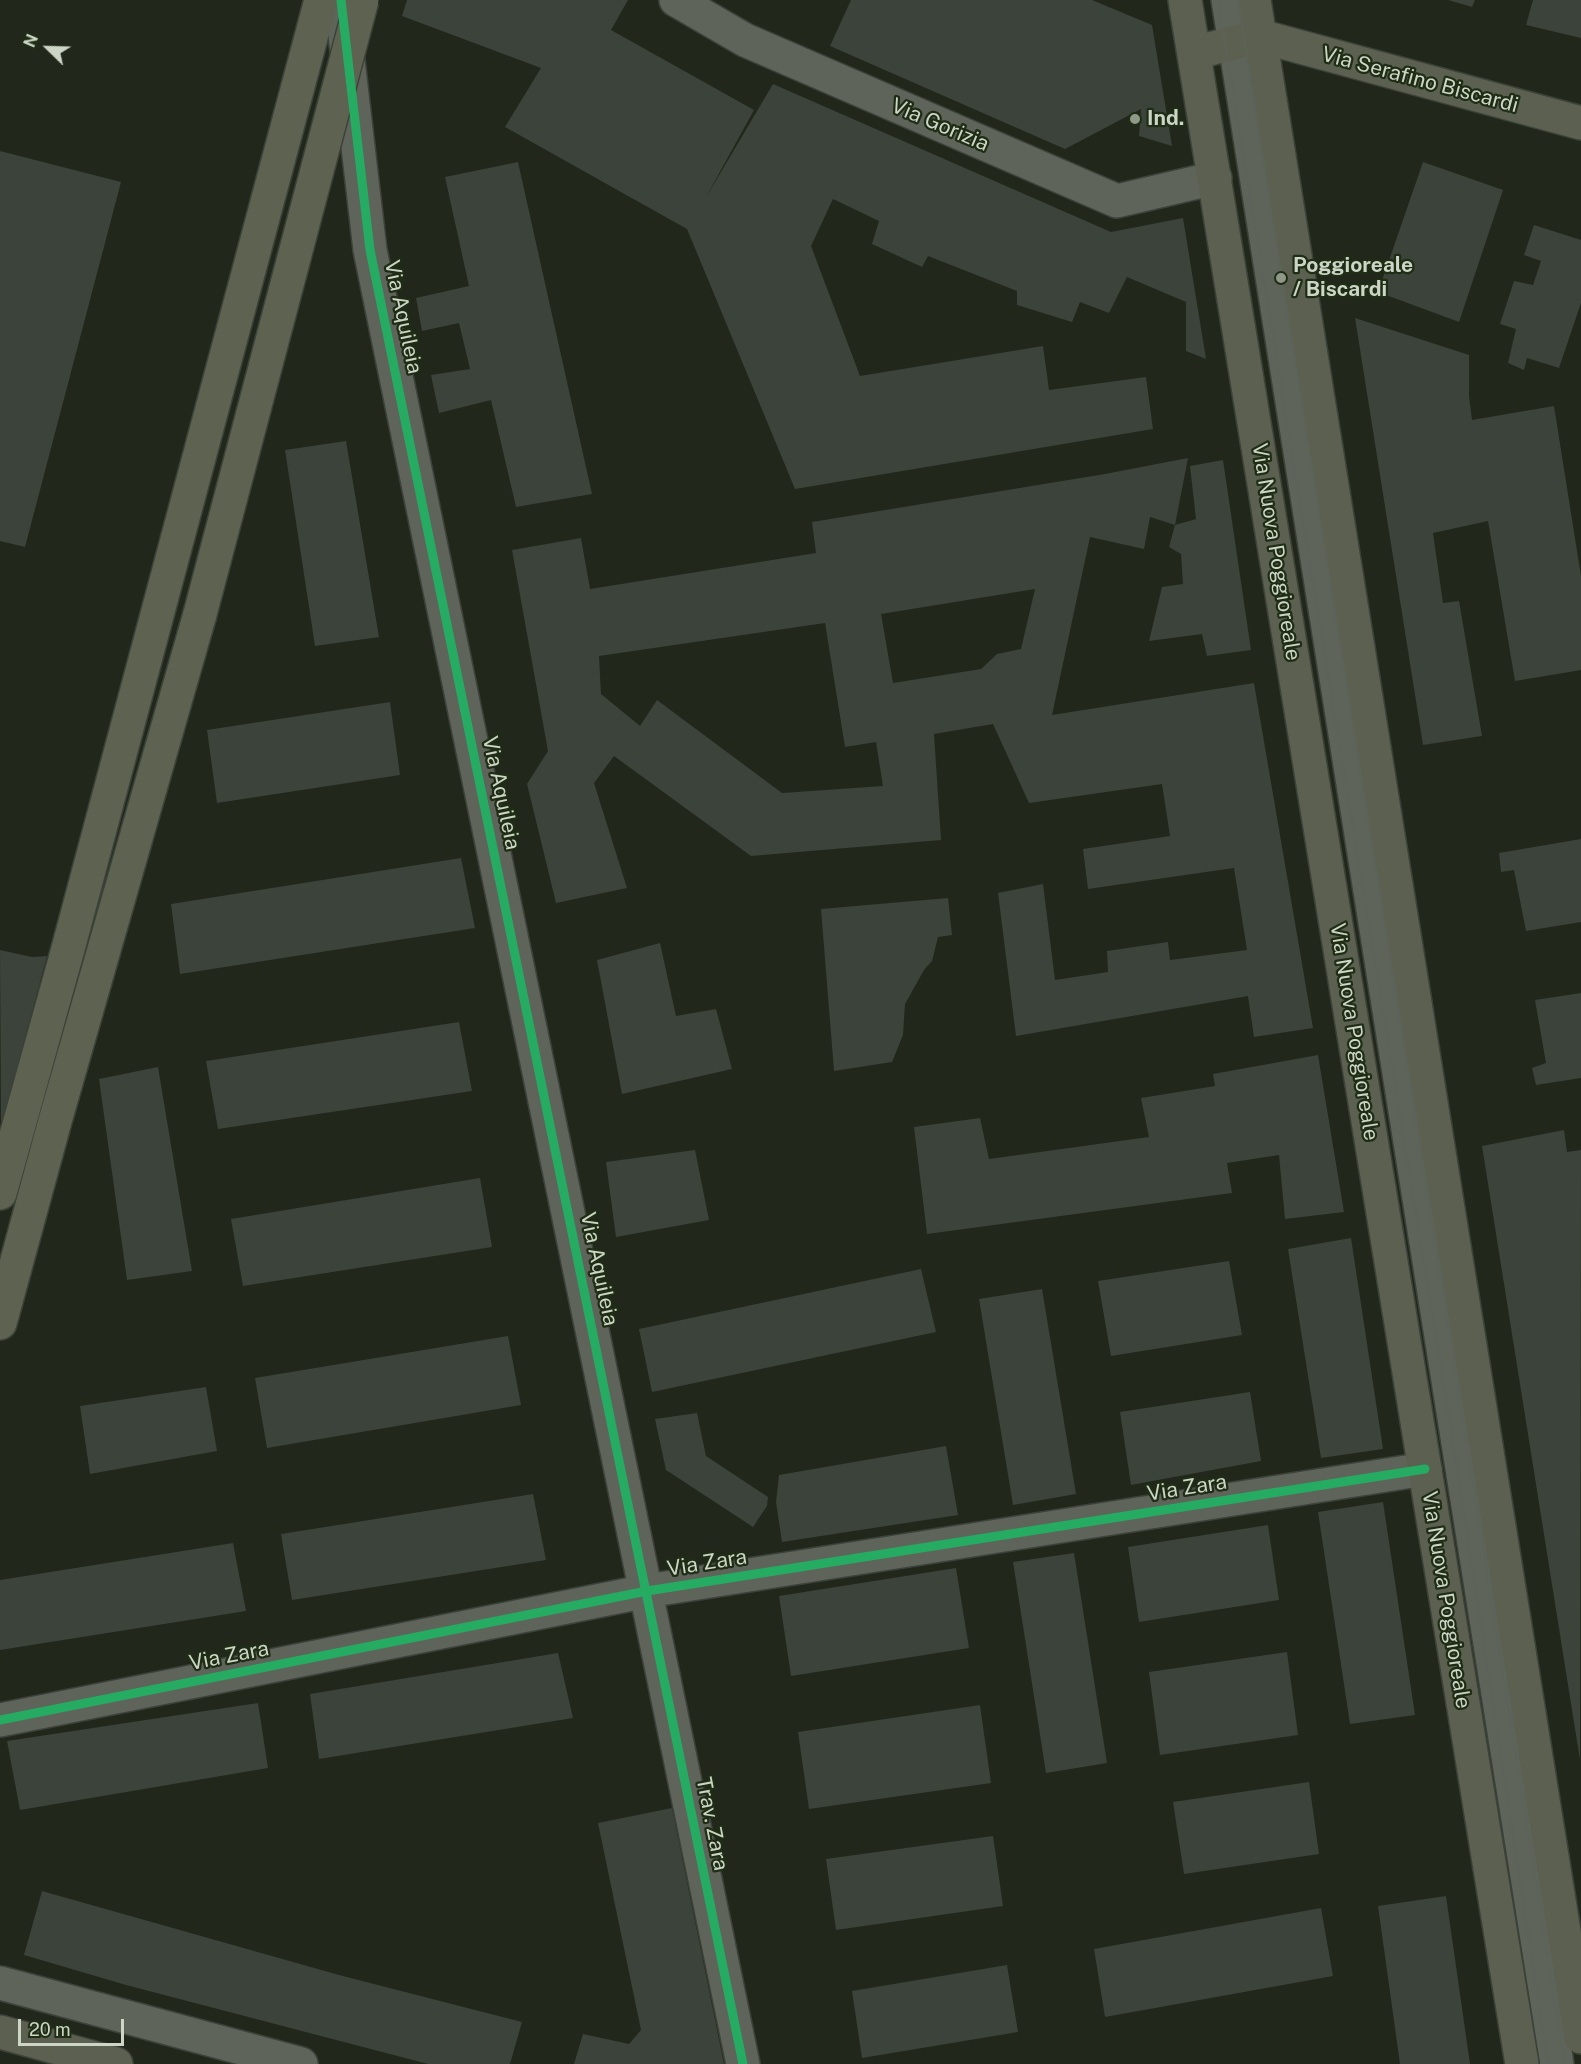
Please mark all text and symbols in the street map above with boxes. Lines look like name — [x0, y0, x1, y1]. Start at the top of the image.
north arrow — [18, 18, 78, 78]
text: N — [20, 31, 42, 50]
street label: Via Serafino Biscardi — [1319, 42, 1521, 118]
street label: Via Gorizia — [887, 93, 993, 157]
place label: Ind. — [1147, 106, 1184, 132]
marker: Ind. — [1128, 112, 1142, 126]
place label: Poggioreale / Biscardi — [1293, 253, 1413, 303]
street label: Via Aquileia — [379, 258, 427, 376]
marker: Poggioreale / Biscardi — [1274, 271, 1288, 285]
street label: Via Nuova Poggioreale — [1246, 441, 1306, 663]
street label: Via Aquileia — [477, 734, 525, 852]
street label: Via Nuova Poggioreale — [1324, 921, 1384, 1143]
street label: Via Aquileia — [575, 1210, 623, 1328]
street label: Via Zara — [1145, 1469, 1229, 1507]
street label: Via Nuova Poggioreale — [1416, 1489, 1476, 1711]
street label: Via Zara — [665, 1544, 749, 1582]
street label: Via Zara — [187, 1636, 271, 1676]
street label: Trav. Zara — [691, 1775, 733, 1873]
scale bar — [21, 2007, 128, 2045]
text: 20 m — [29, 2019, 71, 2040]

